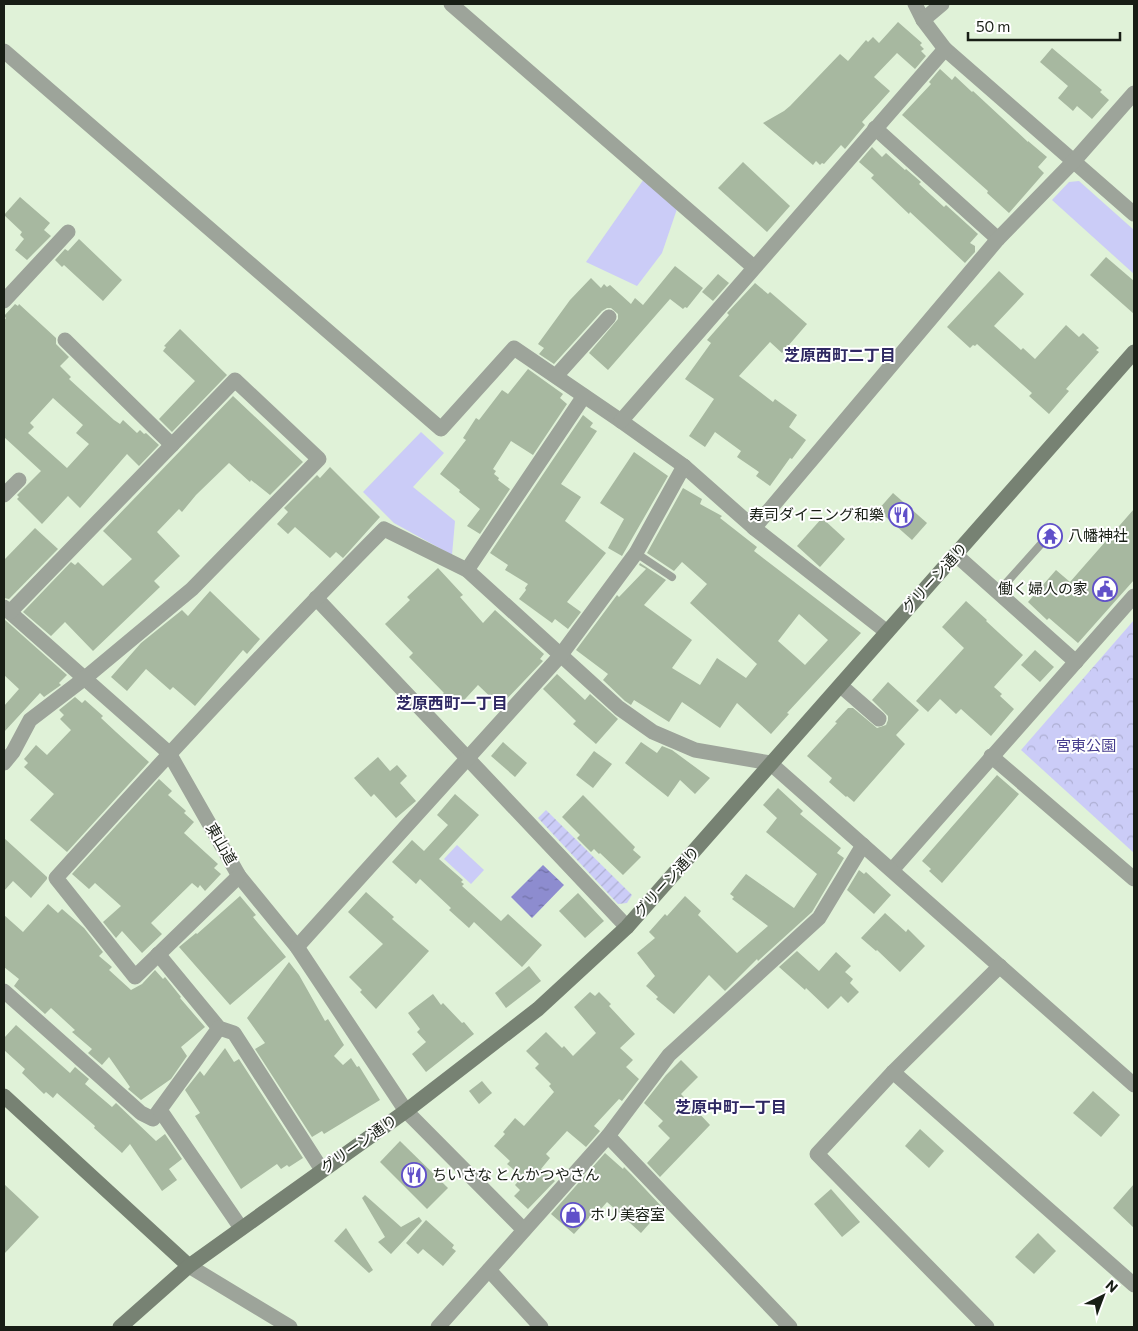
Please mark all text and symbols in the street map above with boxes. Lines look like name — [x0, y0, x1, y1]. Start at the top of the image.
scale bar — [968, 10, 1120, 42]
text: 50 m — [976, 17, 1010, 35]
district label: 芝原西町二丁目 — [784, 345, 896, 364]
restaurant icon: 寿司ダイニング和樂 — [888, 502, 914, 528]
place label: 寿司ダイニング和樂 — [749, 505, 884, 523]
temple icon: 八幡神社 — [1037, 523, 1063, 549]
place label: 八幡神社 — [1068, 526, 1128, 544]
street label: グリーン通り — [898, 538, 971, 617]
public building icon: 働く婦人の家 — [1092, 576, 1118, 602]
place label: 働く婦人の家 — [998, 579, 1088, 597]
district label: 芝原西町一丁目 — [396, 693, 508, 712]
park label: 宮東公園 — [1056, 736, 1116, 754]
street label: 東山道 — [203, 820, 241, 867]
street label: グリーン通り — [630, 842, 703, 921]
district label: 芝原中町一丁目 — [675, 1097, 787, 1116]
street label: グリーン通り — [317, 1110, 400, 1176]
restaurant icon: ちいさな とんかつやさん — [401, 1162, 427, 1188]
place label: ちいさな とんかつやさん — [432, 1165, 600, 1183]
shop icon: ホリ美容室 — [560, 1202, 586, 1228]
place label: ホリ美容室 — [590, 1205, 665, 1223]
north arrow — [1078, 1271, 1128, 1321]
text: N — [1102, 1276, 1122, 1296]

